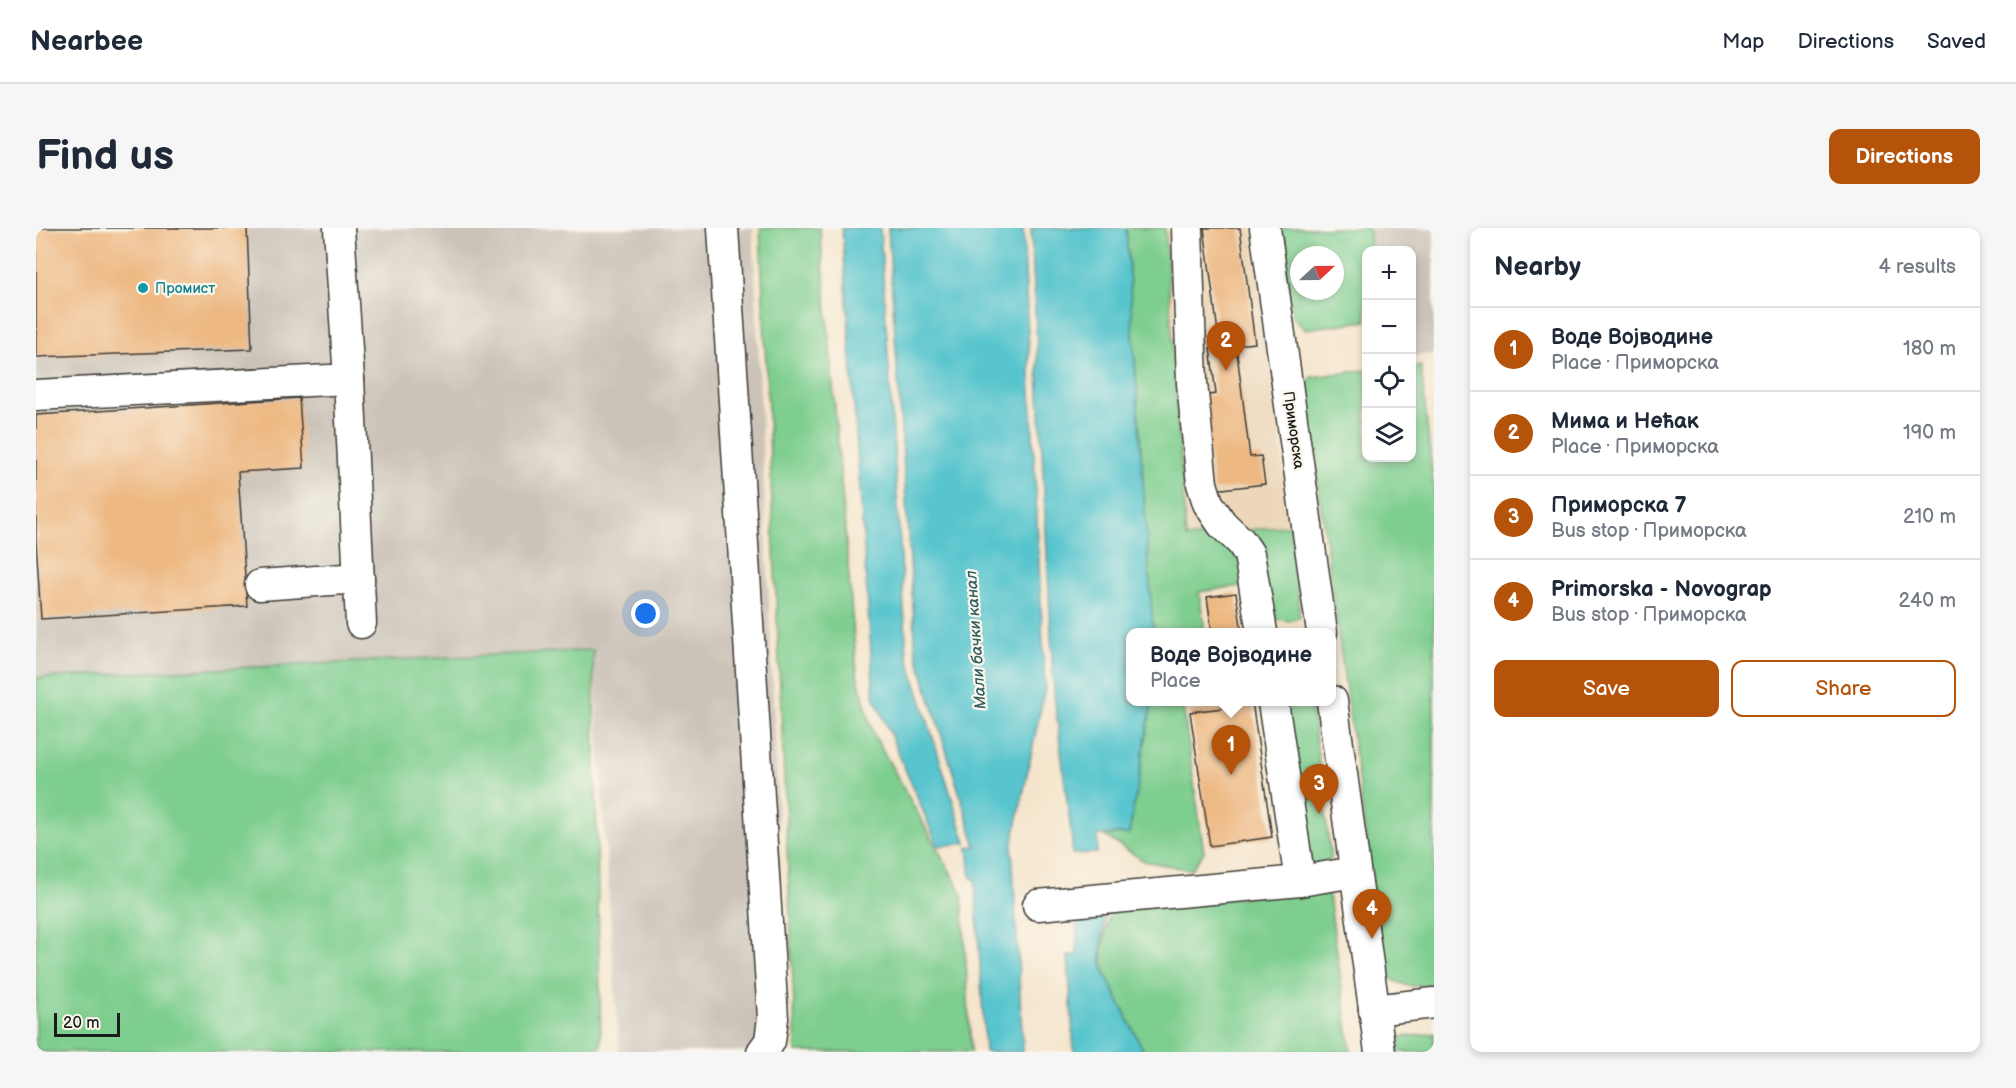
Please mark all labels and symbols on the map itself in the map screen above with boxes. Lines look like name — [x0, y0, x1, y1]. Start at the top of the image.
north arrow — [1290, 246, 1344, 300]
place label: Промист — [155, 279, 215, 298]
marker: Промист — [136, 281, 150, 295]
pin: 2 — [1206, 322, 1246, 371]
street label: Приморска — [1279, 390, 1308, 470]
water label: Мали бачки канал — [962, 570, 991, 710]
your location — [631, 599, 660, 628]
pin: 1 — [1212, 726, 1250, 775]
pin: 3 — [1300, 764, 1338, 814]
pin: 4 — [1352, 890, 1392, 939]
scale bar — [54, 1010, 120, 1038]

